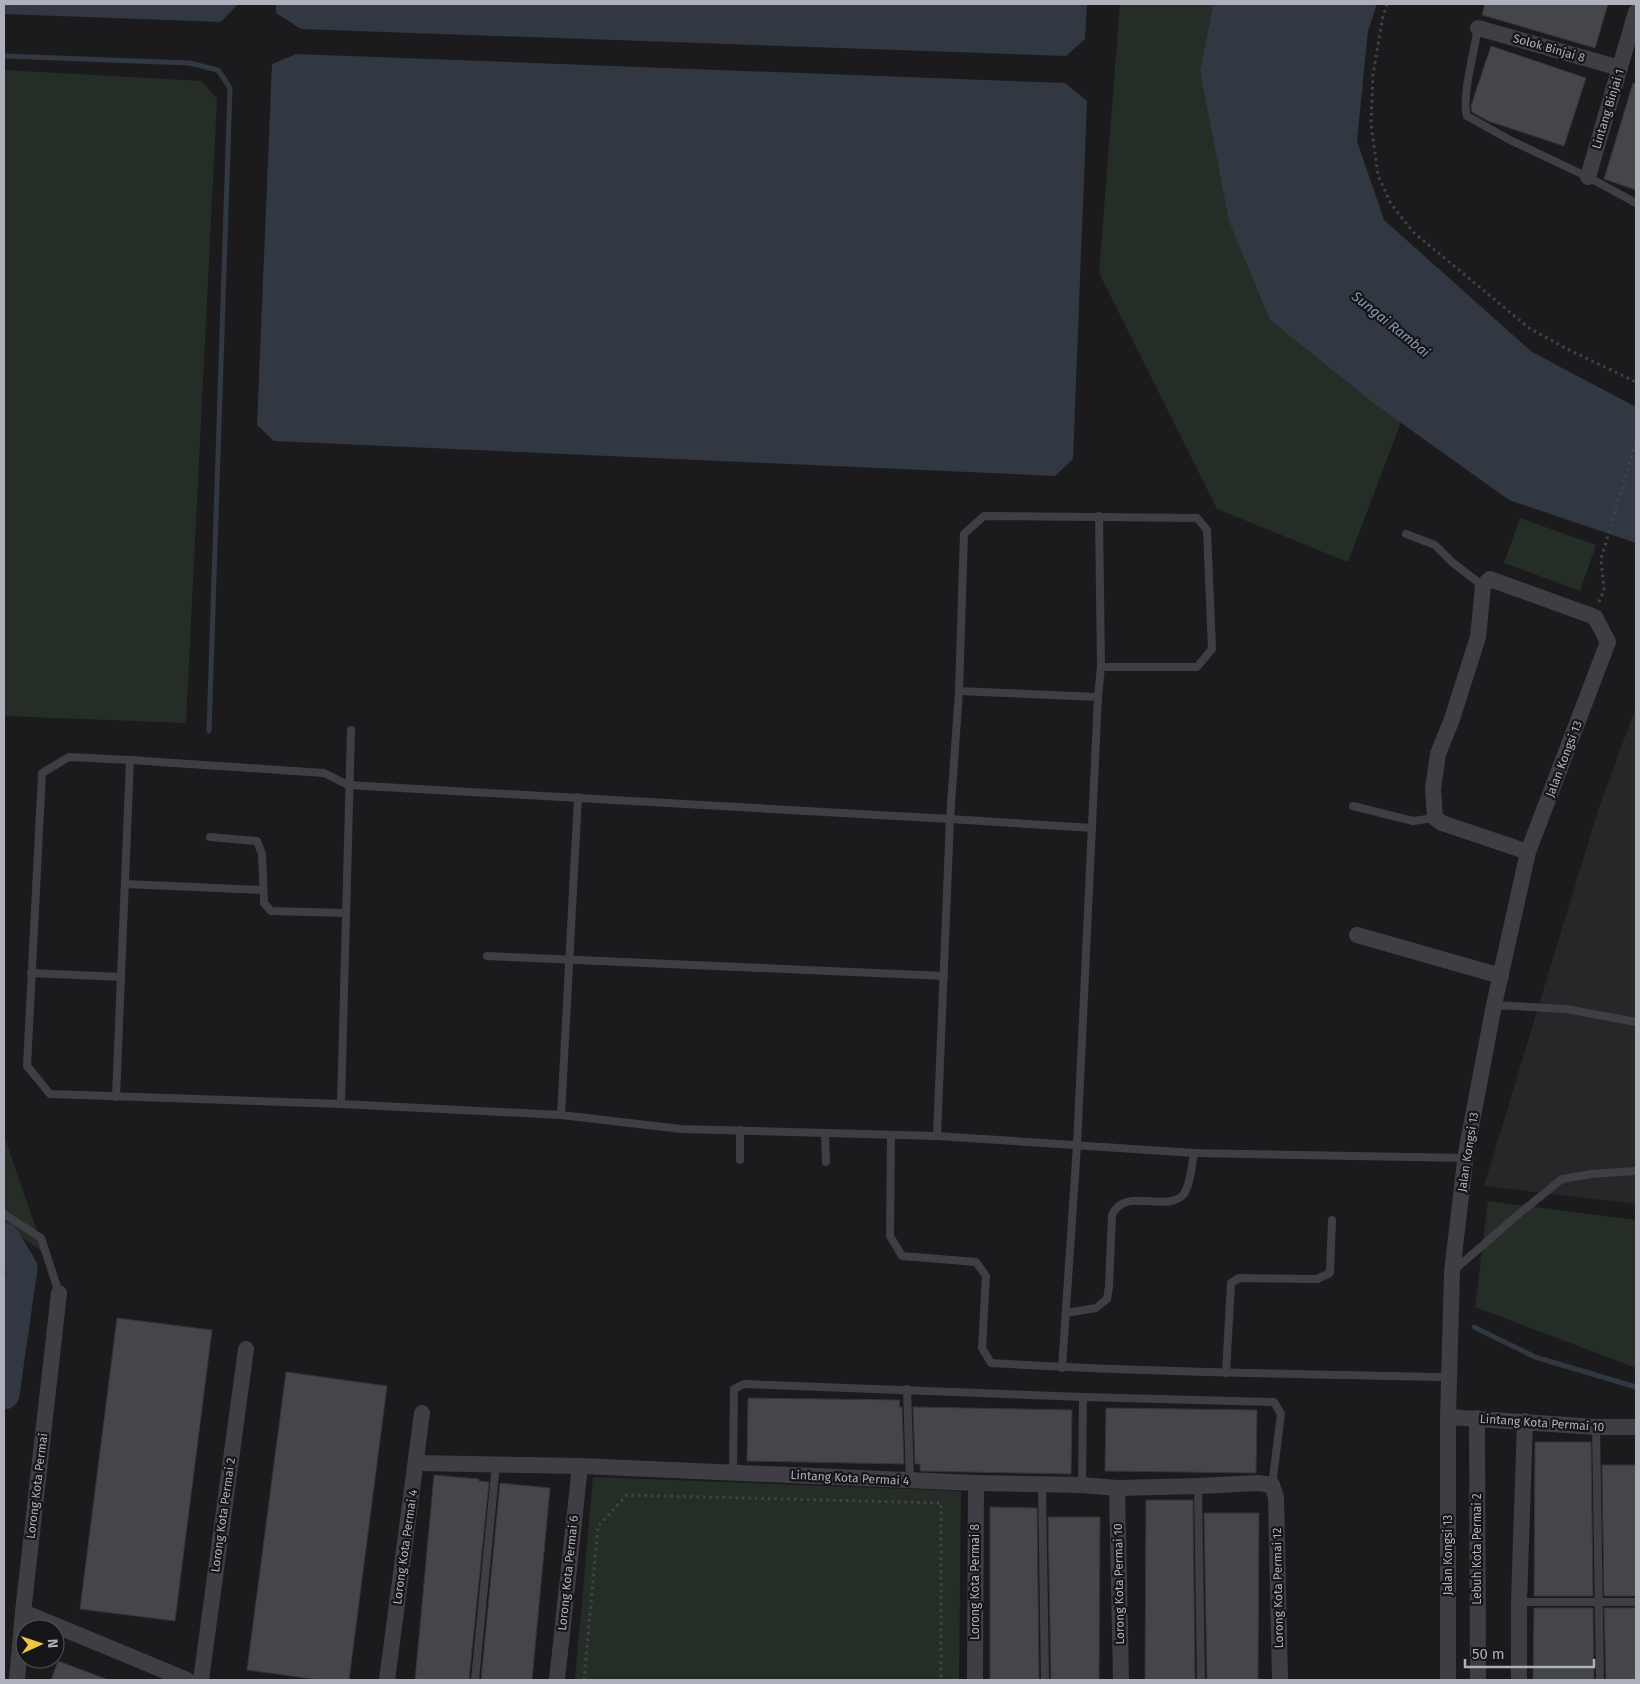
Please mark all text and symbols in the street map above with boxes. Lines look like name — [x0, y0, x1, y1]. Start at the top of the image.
street label: Solok Binjai 8 — [1511, 31, 1587, 65]
street label: Lintang Binjai 1 — [1589, 67, 1627, 151]
water label: Sungai Rambai — [1348, 287, 1433, 361]
street label: Jalan Kongsi 13 — [1543, 719, 1585, 799]
street label: Jalan Kongsi 13 — [1455, 1111, 1481, 1193]
street label: Lintang Kota Permai 10 — [1479, 1412, 1605, 1434]
street label: Lorong Kota Permai — [24, 1432, 50, 1540]
street label: Lorong Kota Permai 2 — [208, 1457, 238, 1573]
street label: Lintang Kota Permai 4 — [790, 1468, 910, 1488]
street label: Lorong Kota Permai 4 — [390, 1488, 420, 1605]
street label: Lebuh Kota Permai 2 — [1470, 1493, 1484, 1605]
street label: Lorong Kota Permai 6 — [555, 1515, 581, 1631]
street label: Jalan Kongsi 13 — [1441, 1515, 1455, 1595]
street label: Lorong Kota Permai 10 — [1111, 1523, 1127, 1645]
street label: Lorong Kota Permai 8 — [968, 1524, 982, 1640]
street label: Lorong Kota Permai 12 — [1270, 1528, 1286, 1648]
north arrow — [15, 1619, 65, 1669]
scale bar — [1465, 1636, 1594, 1668]
text: N — [44, 1638, 61, 1648]
text: 50 m — [1472, 1645, 1505, 1663]

